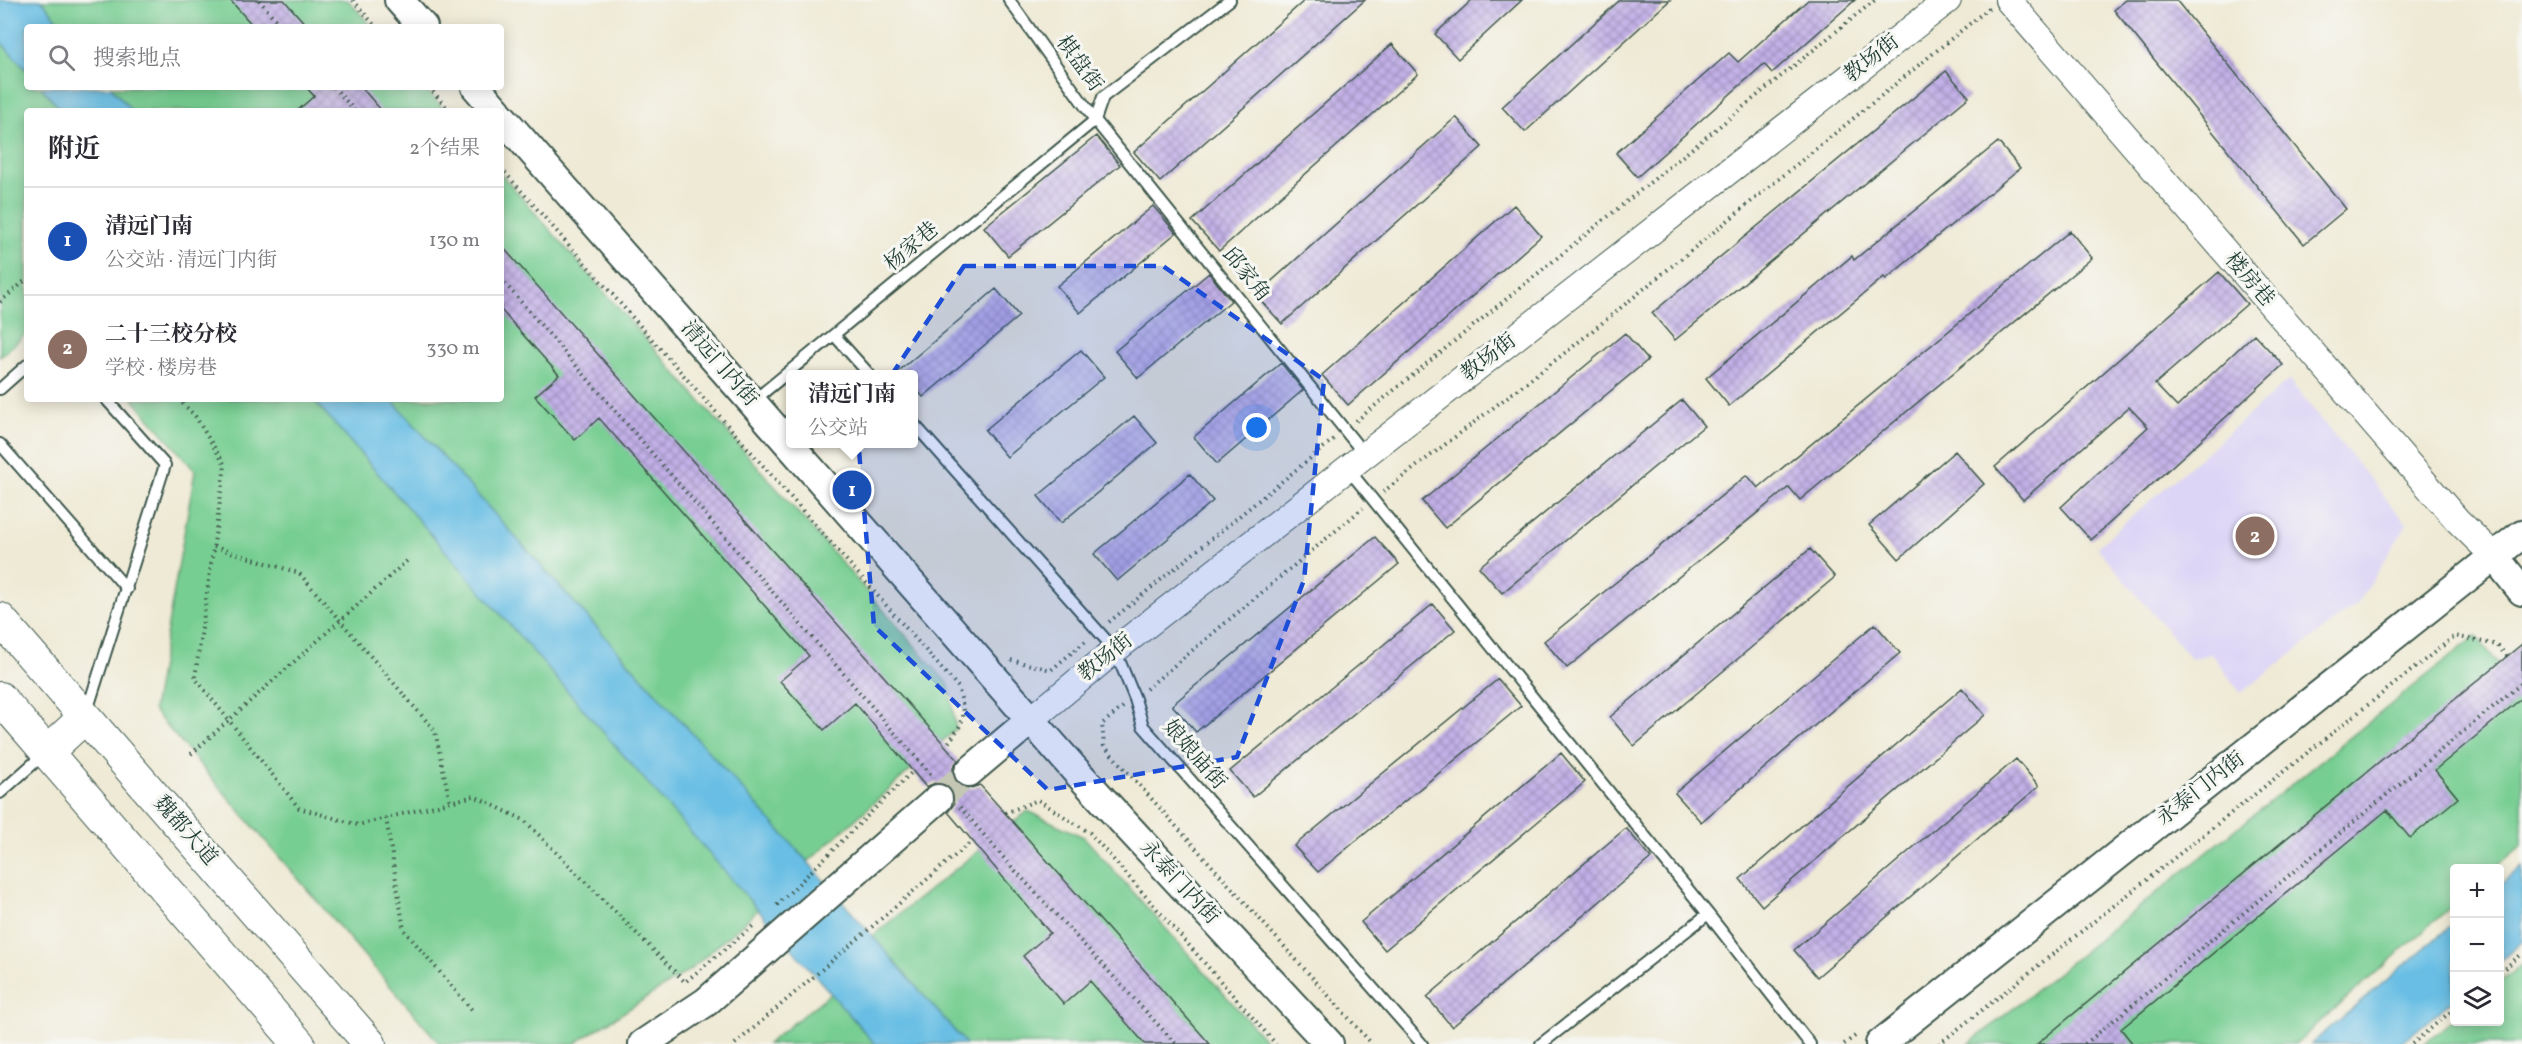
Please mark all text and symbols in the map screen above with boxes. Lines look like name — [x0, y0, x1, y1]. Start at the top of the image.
search box — [24, 24, 504, 90]
street label: 教场街 — [1838, 28, 1906, 90]
street label: 棋盘街 — [1049, 30, 1109, 98]
icon: search — [45, 41, 78, 74]
text: 搜索地点 — [93, 44, 181, 75]
text: 附近 — [48, 132, 100, 168]
text: 2个结果 — [409, 135, 480, 163]
text: 清远门南 — [105, 212, 193, 243]
street label: 杨家巷 — [879, 216, 945, 278]
text: 1 — [63, 227, 72, 255]
text: 130 m — [429, 227, 480, 255]
street label: 邱家角 — [1215, 241, 1277, 309]
text: 公交站 · 清远门内街 — [105, 247, 277, 275]
street label: 楼房巷 — [2217, 247, 2281, 313]
street label: 清远门内街 — [674, 315, 764, 413]
text: 二十三校分校 — [105, 320, 237, 351]
street label: 教场街 — [1455, 327, 1523, 389]
text: 2 — [62, 335, 73, 363]
text: 330 m — [426, 335, 480, 363]
text: 学校 · 楼房巷 — [105, 355, 217, 383]
popup — [786, 370, 918, 448]
text: 清远门南 — [808, 380, 896, 411]
your location — [1242, 413, 1271, 442]
text: 公交站 — [808, 415, 868, 443]
pin: 1 — [832, 468, 872, 512]
pin: 2 — [2236, 514, 2274, 558]
street label: 教场街 — [1072, 627, 1140, 689]
street label: 娘娘庙街 — [1156, 714, 1232, 796]
street label: 永泰门内街 — [2151, 745, 2251, 833]
street label: 魏都大道 — [147, 790, 223, 872]
street label: 永泰门内街 — [1133, 835, 1225, 931]
map controls — [2450, 864, 2504, 1026]
button: + — [2450, 864, 2504, 918]
button: − — [2450, 918, 2504, 972]
button: layers — [2450, 972, 2504, 1026]

